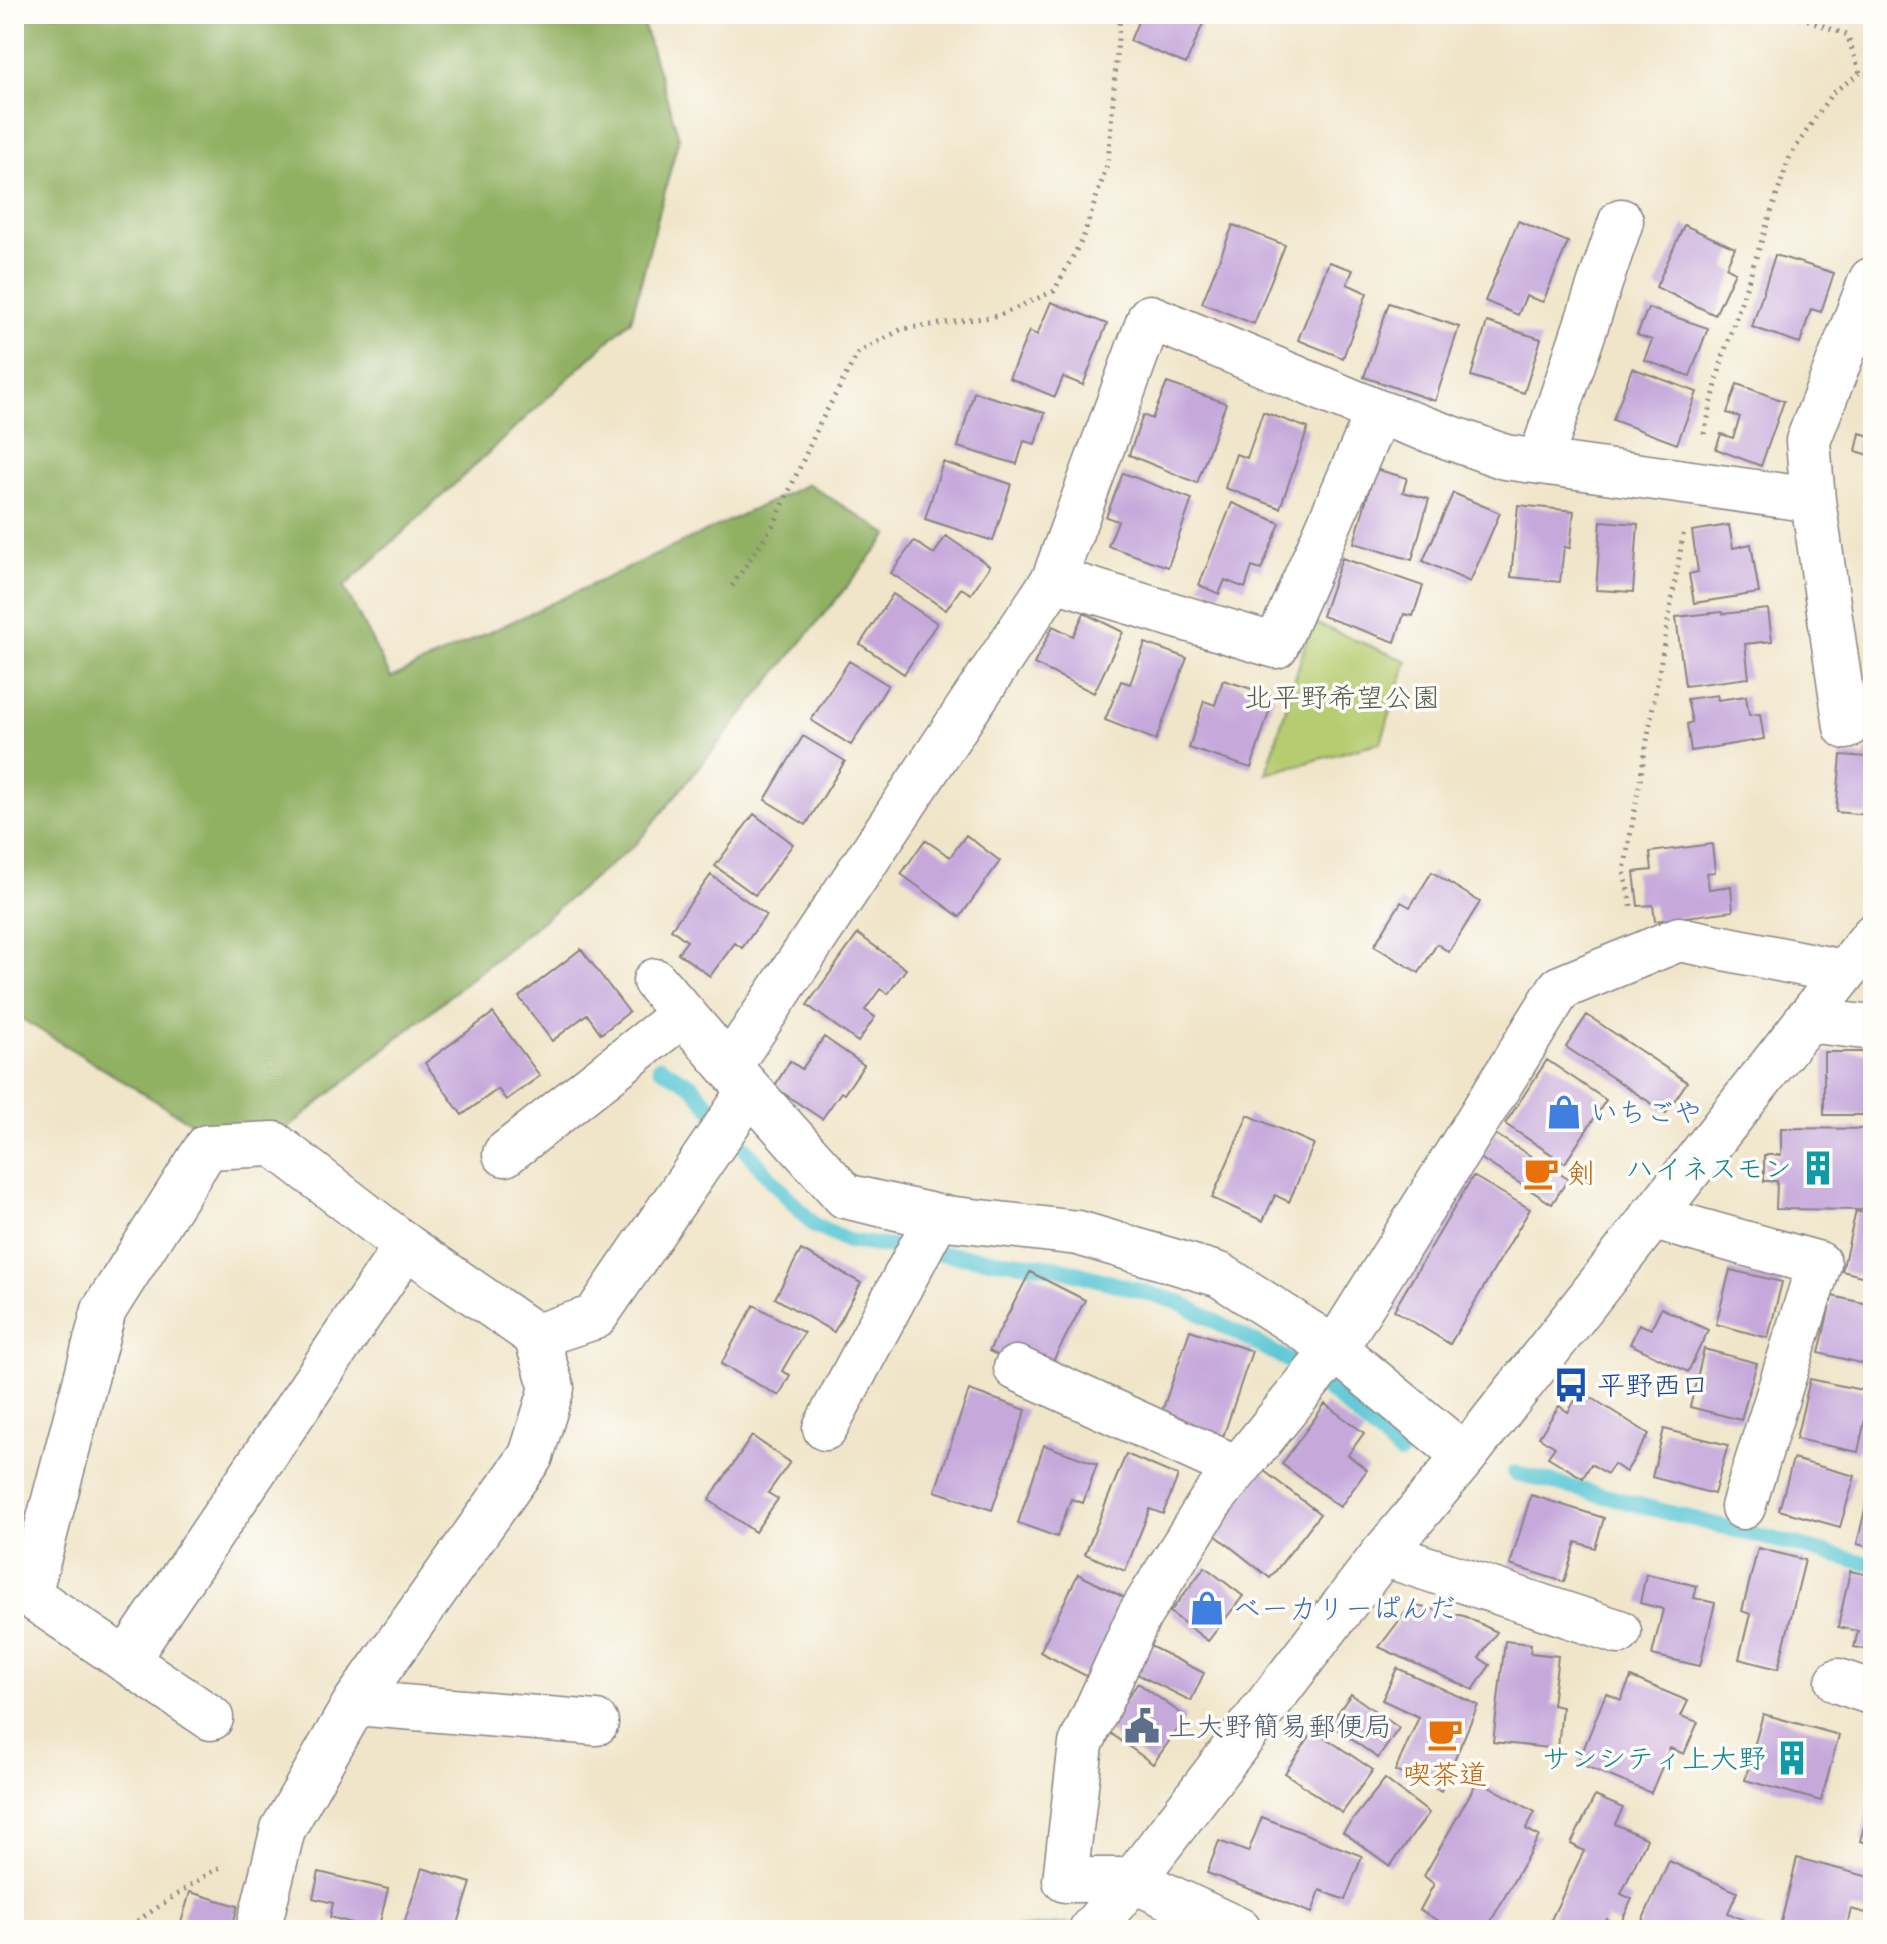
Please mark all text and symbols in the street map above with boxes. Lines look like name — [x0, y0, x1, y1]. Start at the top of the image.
park label: 北平野希望公園 — [1244, 674, 1440, 717]
place label: いちごや — [1590, 1089, 1702, 1132]
shop icon: いちごや — [1545, 1093, 1583, 1131]
place label: ハイネスモン — [1626, 1145, 1792, 1188]
building icon: ハイネスモン — [1799, 1149, 1837, 1187]
place label: 剣 — [1567, 1150, 1595, 1193]
cafe icon: 剣 — [1522, 1154, 1560, 1192]
place label: 平野西口 — [1597, 1362, 1709, 1405]
bus stop icon: 平野西口 — [1552, 1366, 1590, 1404]
place label: ベーカリーぱんだ — [1233, 1585, 1457, 1628]
shop icon: ベーカリーぱんだ — [1188, 1589, 1226, 1627]
place label: 上大野簡易郵便局 — [1168, 1703, 1392, 1746]
public building icon: 上大野簡易郵便局 — [1123, 1707, 1161, 1745]
cafe icon: 喫茶道 — [1426, 1715, 1464, 1753]
place label: サンシティ上大野 — [1542, 1735, 1766, 1778]
building icon: サンシティ上大野 — [1773, 1739, 1811, 1777]
place label: 喫茶道 — [1403, 1751, 1487, 1794]

